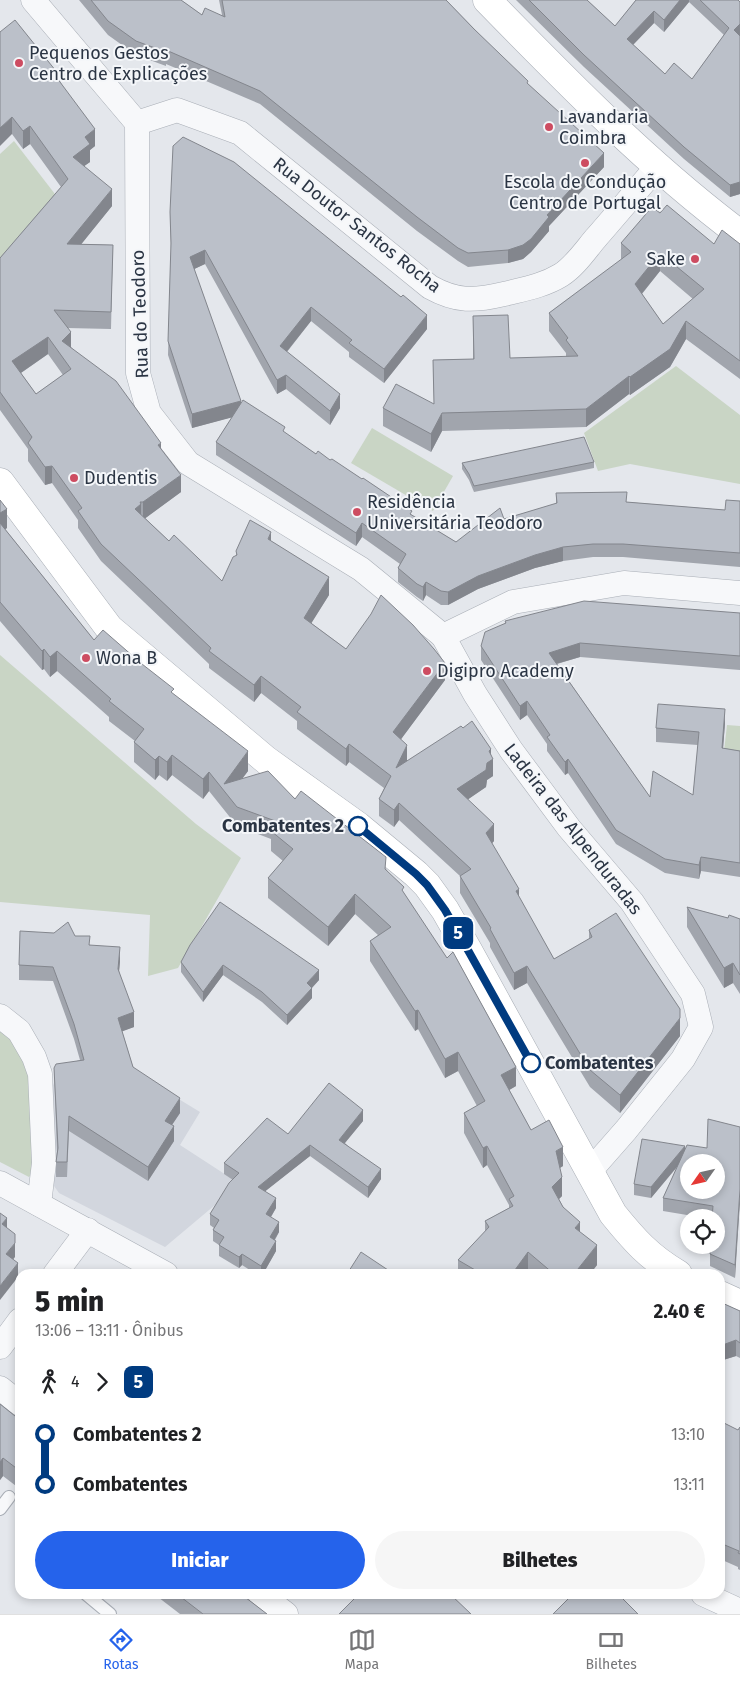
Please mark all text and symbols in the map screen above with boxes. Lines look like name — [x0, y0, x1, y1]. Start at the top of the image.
place label: Pequenos Gestos Centro de Explicações — [29, 42, 207, 85]
marker: Pequenos Gestos Centro de Explicações — [13, 57, 25, 69]
place label: Lavandaria Coimbra — [559, 106, 649, 149]
marker: Lavandaria Coimbra — [543, 121, 555, 133]
street label: Rua Doutor Santos Rocha — [269, 153, 445, 297]
marker: Escola de Condução Centro de Portugal — [579, 157, 591, 169]
place label: Escola de Condução Centro de Portugal — [504, 171, 666, 214]
place label: Sake — [647, 248, 685, 270]
street label: Rua do Teodoro — [127, 249, 153, 379]
marker: Sake — [689, 253, 701, 265]
place label: Dudentis — [84, 467, 157, 489]
marker: Dudentis — [68, 472, 80, 484]
place label: Residência Universitária Teodoro — [367, 491, 543, 534]
marker: Residência Universitária Teodoro — [351, 506, 363, 518]
place label: Wona B — [96, 647, 157, 669]
marker: Wona B — [80, 652, 92, 664]
place label: Digipro Academy — [437, 660, 574, 682]
marker: Digipro Academy — [421, 665, 433, 677]
street label: Ladeira das Alpenduradas — [499, 739, 647, 919]
place label: Combatentes 2 — [222, 815, 344, 837]
marker: Combatentes 2 — [348, 816, 368, 836]
line badge: 5 — [442, 917, 474, 949]
text: 5 — [453, 922, 463, 944]
place label: Combatentes — [545, 1052, 654, 1074]
marker: Combatentes — [521, 1053, 541, 1073]
north arrow — [680, 1154, 725, 1199]
map controls — [680, 1154, 725, 1254]
button: locate — [680, 1209, 725, 1254]
text: 5 min — [35, 1285, 104, 1318]
text: 2.40 € — [653, 1300, 705, 1323]
text: 13:06 – 13:11 · Ônibus — [35, 1321, 183, 1340]
icon: walk — [35, 1368, 63, 1396]
icon: forward — [88, 1368, 116, 1396]
text: 5 — [134, 1371, 143, 1393]
text: 4 — [71, 1372, 80, 1391]
text: Combatentes 2 — [73, 1423, 202, 1446]
text: 13:10 — [671, 1425, 705, 1444]
text: Combatentes — [73, 1473, 187, 1496]
text: 13:11 — [673, 1475, 705, 1494]
button: Iniciar — [35, 1531, 365, 1589]
button: Bilhetes — [375, 1531, 705, 1589]
tab: Rotas — [103, 1626, 139, 1673]
tab: Mapa — [345, 1626, 379, 1673]
tab: Bilhetes — [585, 1626, 637, 1673]

